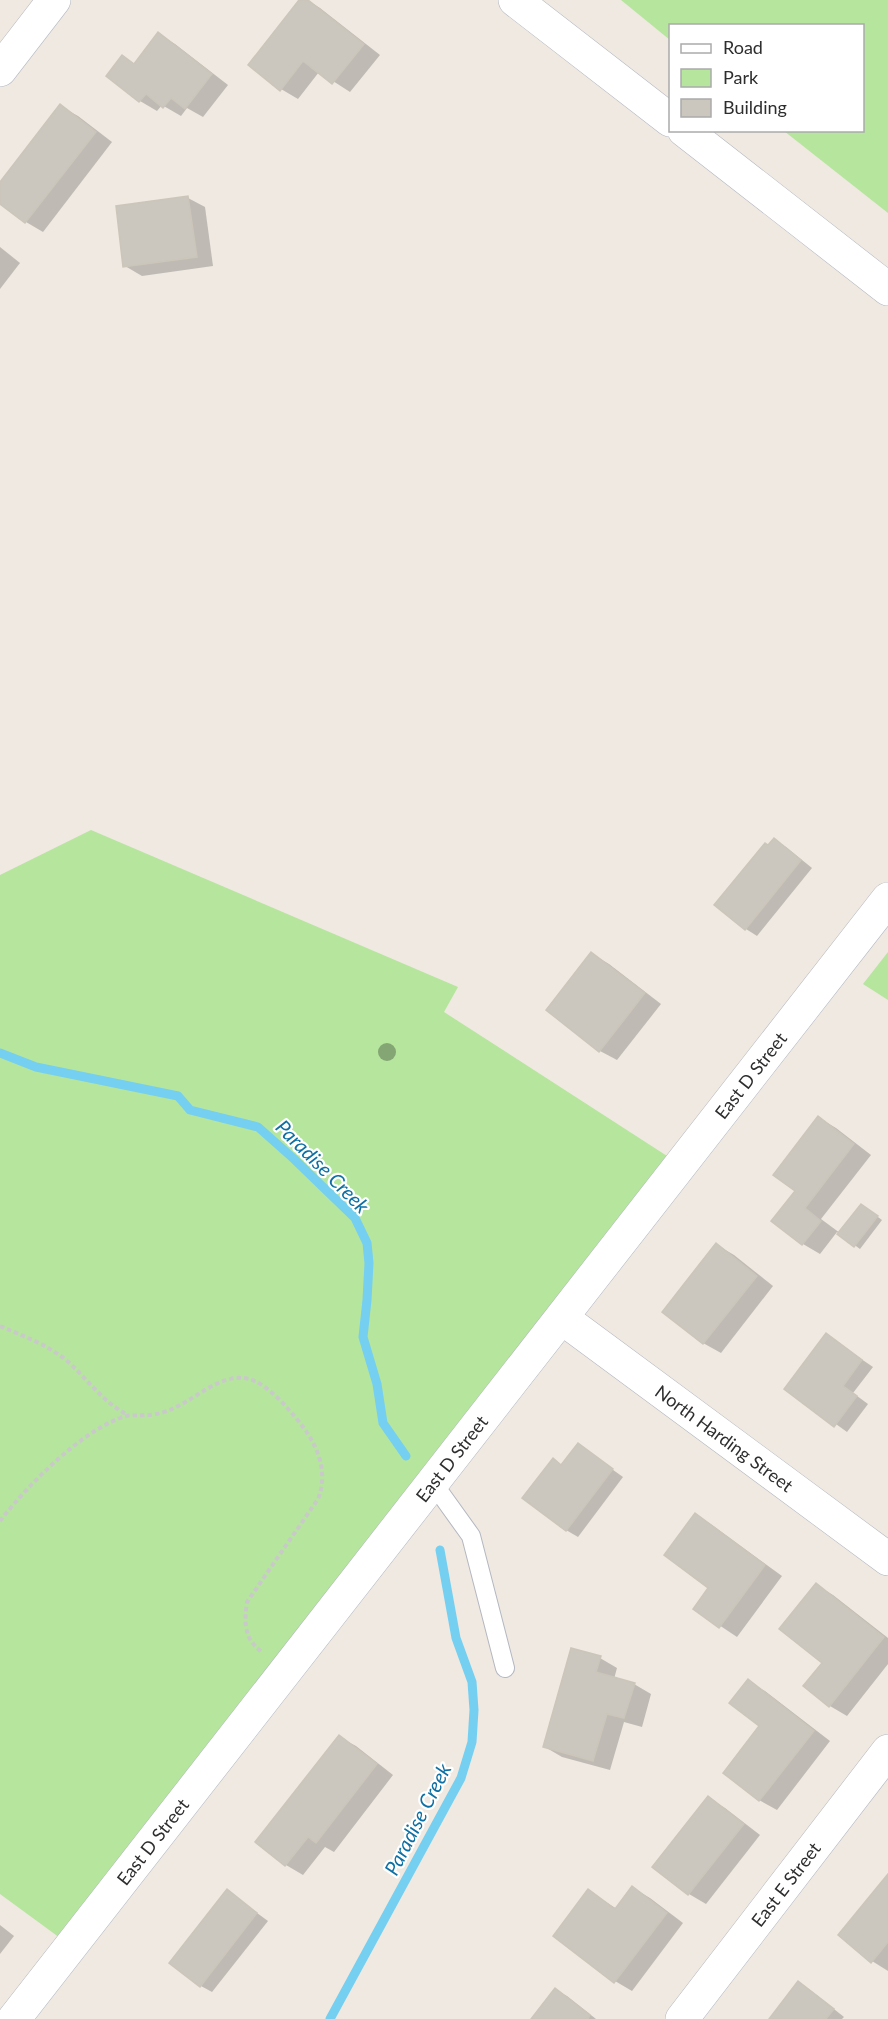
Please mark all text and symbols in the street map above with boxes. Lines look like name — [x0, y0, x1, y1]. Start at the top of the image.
legend — [669, 24, 864, 132]
text: Road — [723, 36, 763, 58]
text: Park — [723, 66, 759, 88]
text: Building — [723, 96, 787, 118]
street label: East D Street — [710, 1027, 791, 1123]
water label: Paradise Creek — [271, 1114, 375, 1218]
street label: North Harding Street — [651, 1380, 798, 1497]
street label: East D Street — [411, 1410, 492, 1506]
water label: Paradise Creek — [379, 1759, 456, 1879]
street label: East D Street — [112, 1793, 193, 1889]
street label: East E Street — [746, 1837, 825, 1931]

